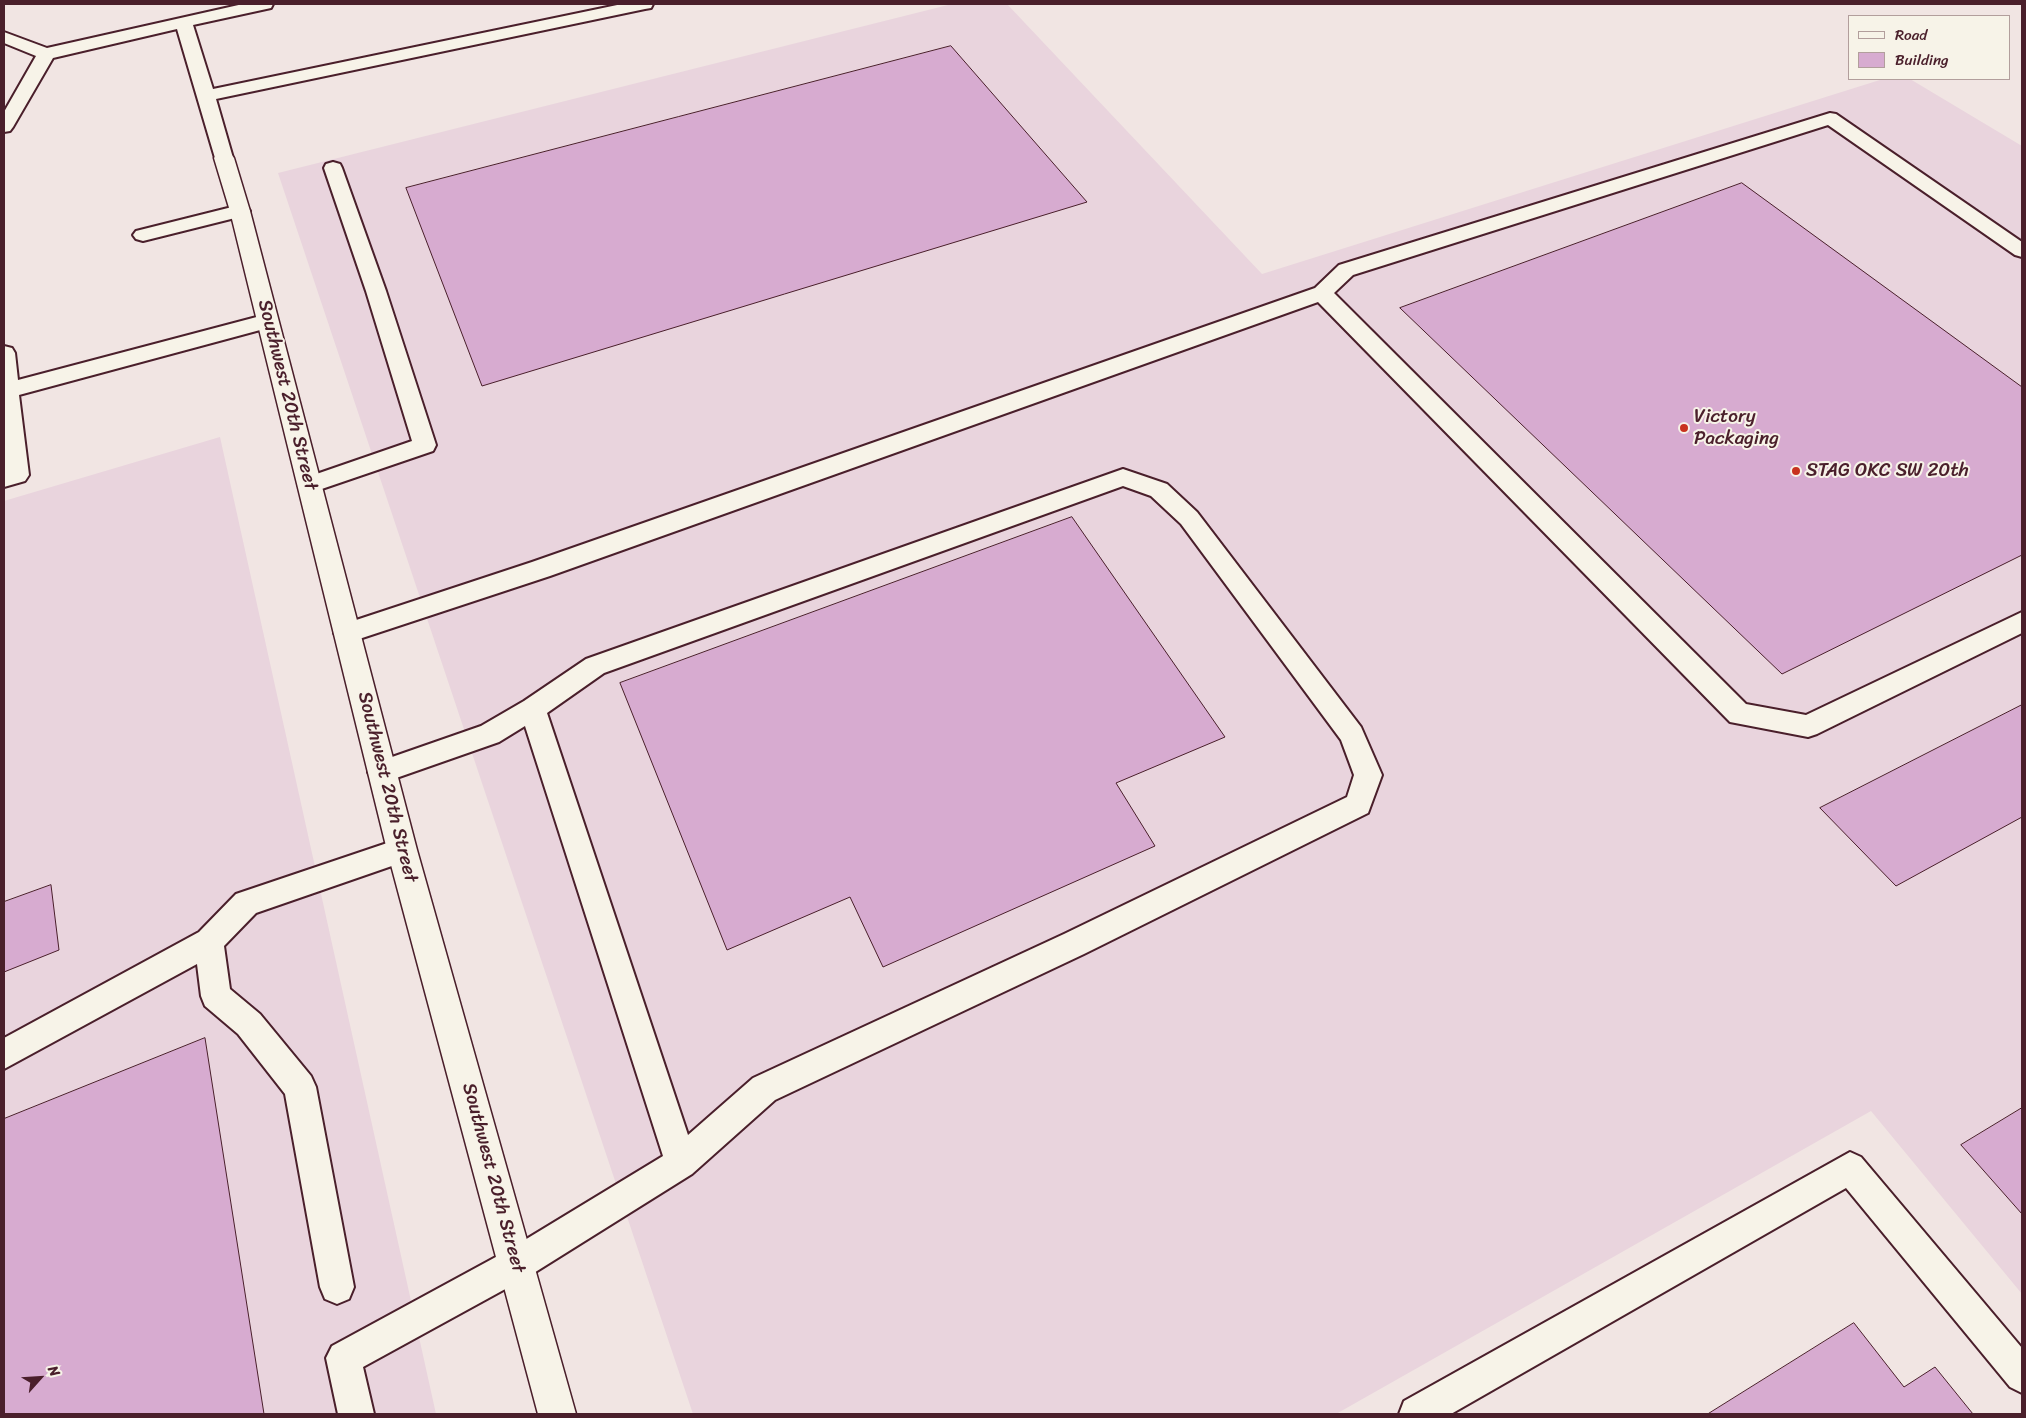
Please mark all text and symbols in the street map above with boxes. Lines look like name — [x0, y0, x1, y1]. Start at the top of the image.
legend — [1848, 15, 2011, 80]
text: Road — [1895, 22, 1927, 48]
text: Building — [1895, 47, 1949, 73]
street label: Southwest 20th Street — [252, 297, 322, 493]
place label: Victory Packaging — [1694, 406, 1779, 450]
marker: Victory Packaging — [1678, 422, 1690, 434]
place label: STAG OKC SW 20th — [1806, 460, 1969, 482]
marker: STAG OKC SW 20th — [1790, 465, 1802, 477]
street label: Southwest 20th Street — [352, 689, 422, 885]
street label: Southwest 20th Street — [457, 1081, 529, 1275]
north arrow — [15, 1353, 65, 1403]
text: N — [41, 1361, 67, 1381]

